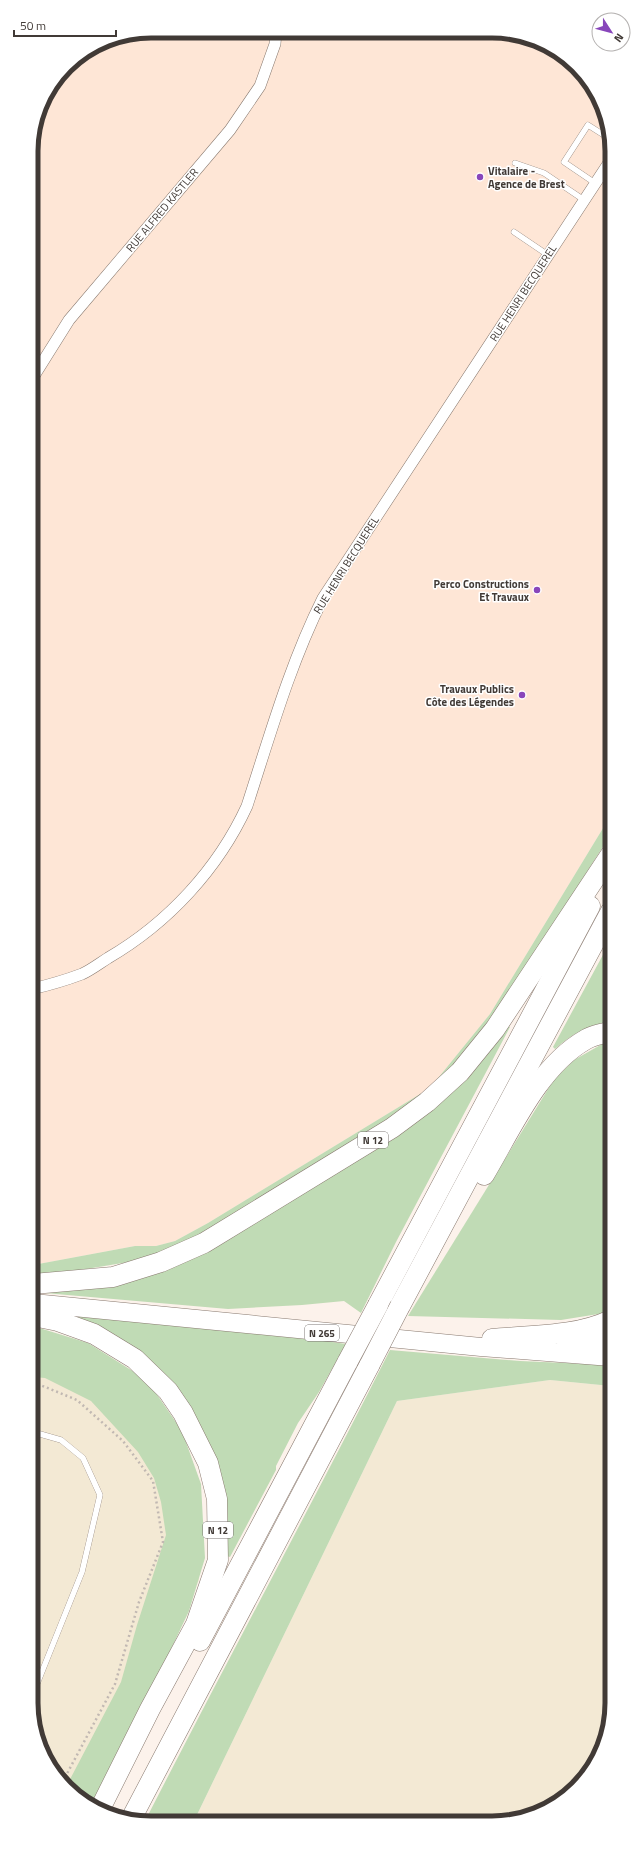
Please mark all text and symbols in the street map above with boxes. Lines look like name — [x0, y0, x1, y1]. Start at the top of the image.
scale bar — [14, 12, 116, 38]
north arrow — [591, 12, 631, 52]
text: 50 m — [20, 16, 46, 35]
text: N — [610, 30, 628, 46]
place label: Vitalaire - Agence de Brest — [488, 163, 565, 192]
street label: RUE ALFRED KASTLER — [122, 164, 202, 255]
marker: Vitalaire - Agence de Brest — [475, 172, 485, 182]
street label: RUE HENRI BECQUEREL — [486, 241, 561, 344]
street label: RUE HENRI BECQUEREL — [309, 512, 383, 617]
place label: Perco Constructions Et Travaux — [434, 576, 530, 605]
marker: Perco Constructions Et Travaux — [532, 585, 542, 595]
place label: Travaux Publics Côte des Légendes — [426, 681, 514, 710]
marker: Travaux Publics Côte des Légendes — [517, 690, 527, 700]
road number: N 12 — [358, 1132, 388, 1148]
road number: N 265 — [305, 1325, 339, 1341]
road number: N 12 — [203, 1522, 233, 1538]

